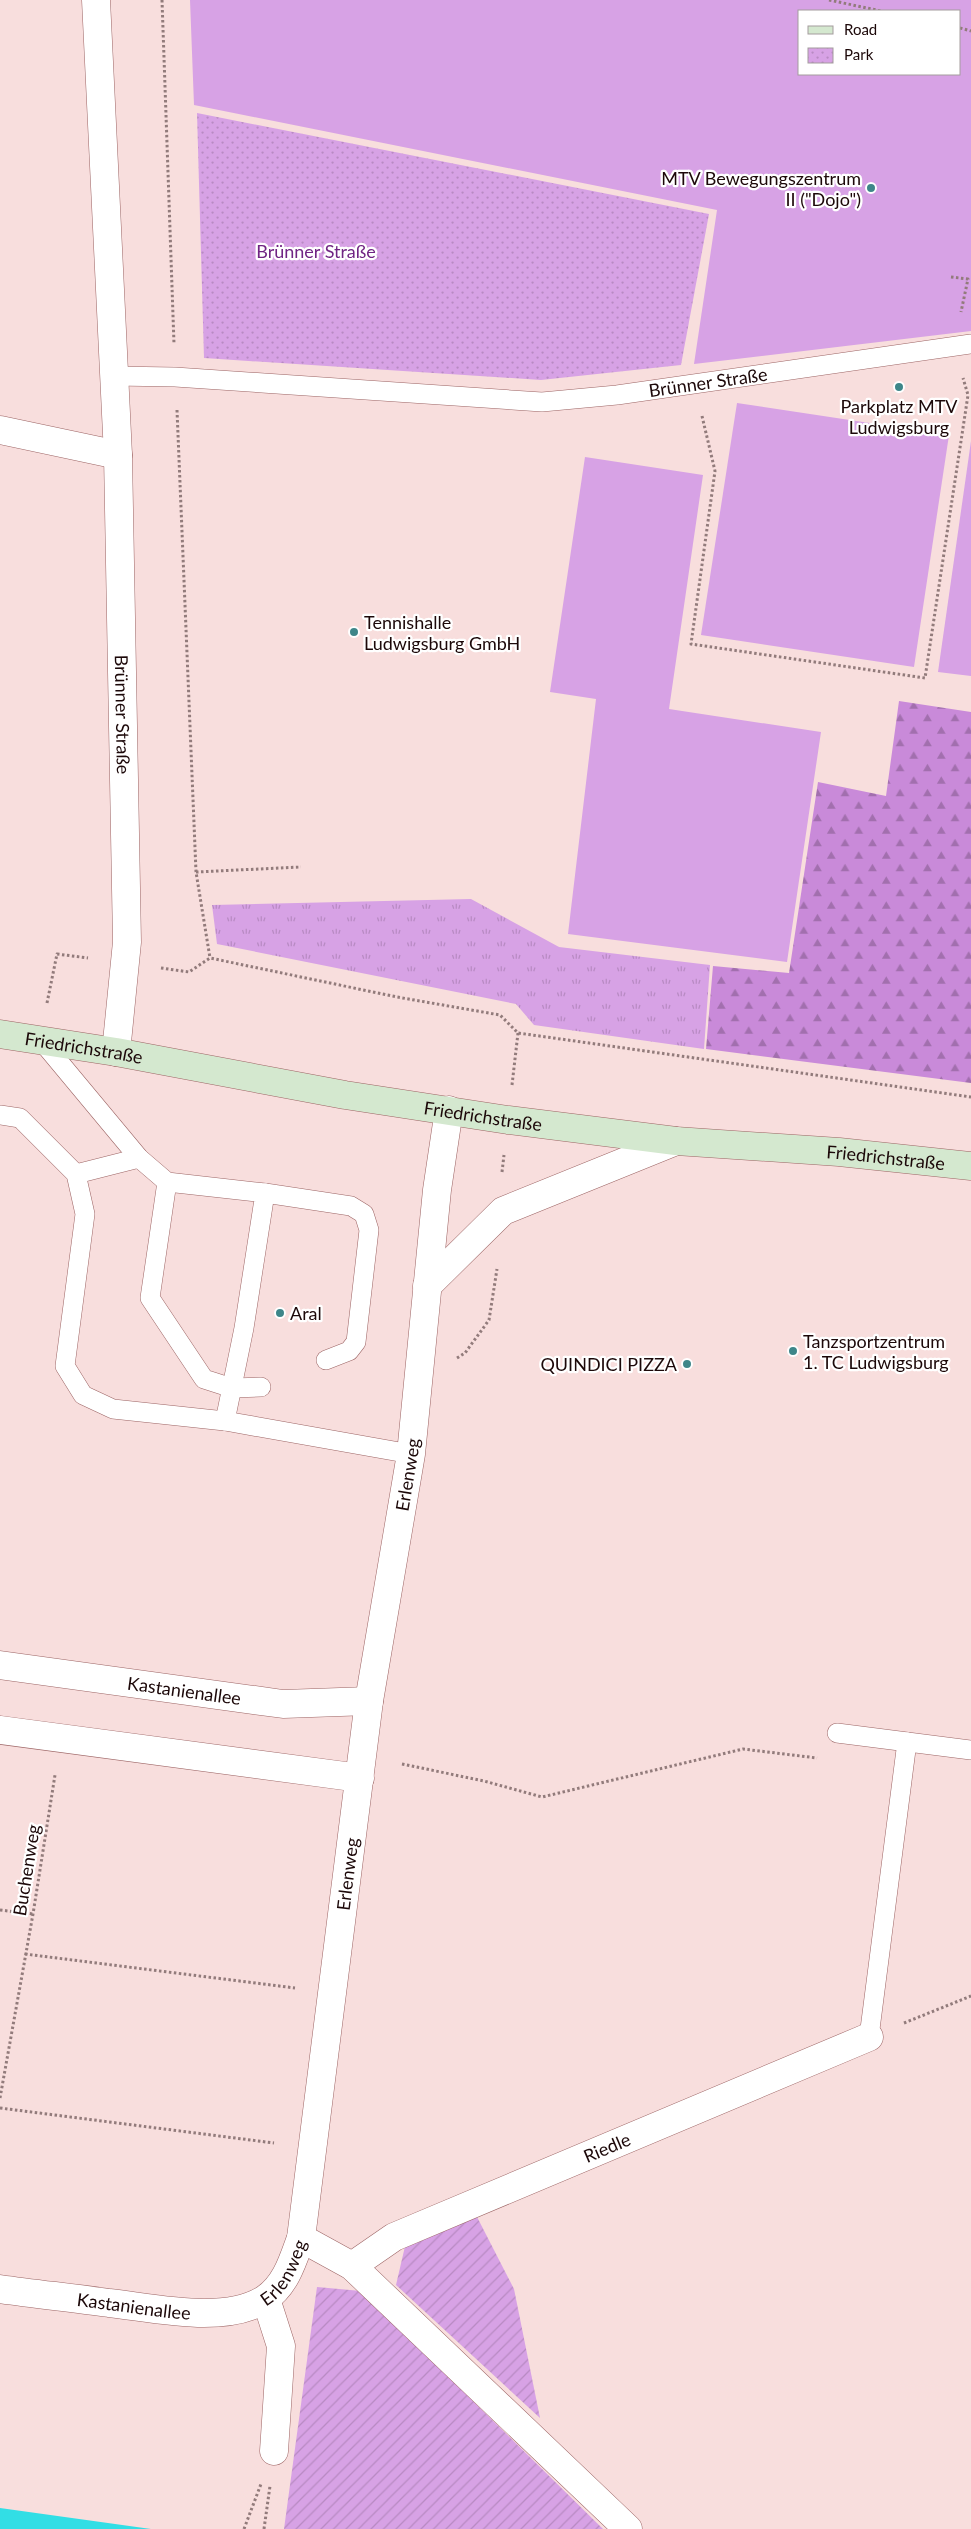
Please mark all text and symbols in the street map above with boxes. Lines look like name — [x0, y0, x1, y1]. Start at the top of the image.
legend — [798, 10, 961, 75]
text: Road — [844, 20, 877, 38]
text: Park — [844, 45, 874, 63]
place label: MTV Bewegungszentrum II ("Dojo") — [661, 167, 861, 210]
marker: MTV Bewegungszentrum II ("Dojo") — [865, 182, 877, 194]
park label: Brünner Straße — [256, 240, 376, 262]
street label: Brünner Straße — [647, 362, 769, 401]
marker: Parkplatz MTV Ludwigsburg — [893, 381, 905, 393]
place label: Parkplatz MTV Ludwigsburg — [840, 395, 958, 438]
place label: Tennishalle Ludwigsburg GmbH — [364, 611, 520, 654]
marker: Tennishalle Ludwigsburg GmbH — [348, 626, 360, 638]
street label: Brünner Straße — [111, 654, 135, 774]
street label: Friedrichstraße — [23, 1027, 145, 1068]
street label: Friedrichstraße — [422, 1096, 543, 1135]
street label: Friedrichstraße — [826, 1140, 946, 1174]
place label: Aral — [290, 1302, 322, 1324]
marker: Aral — [274, 1307, 286, 1319]
place label: Tanzsportzentrum 1. TC Ludwigsburg — [803, 1330, 949, 1373]
marker: Tanzsportzentrum 1. TC Ludwigsburg — [787, 1345, 799, 1357]
place label: QUINDICI PIZZA — [540, 1353, 678, 1375]
marker: QUINDICI PIZZA — [681, 1358, 693, 1370]
street label: Erlenweg — [390, 1437, 423, 1513]
street label: Kastanienallee — [126, 1672, 242, 1709]
street label: Buchenweg — [8, 1823, 44, 1917]
street label: Erlenweg — [332, 1836, 363, 1912]
street label: Riedle — [580, 2128, 634, 2167]
street label: Erlenweg — [256, 2237, 311, 2310]
street label: Kastanienallee — [76, 2288, 191, 2324]

